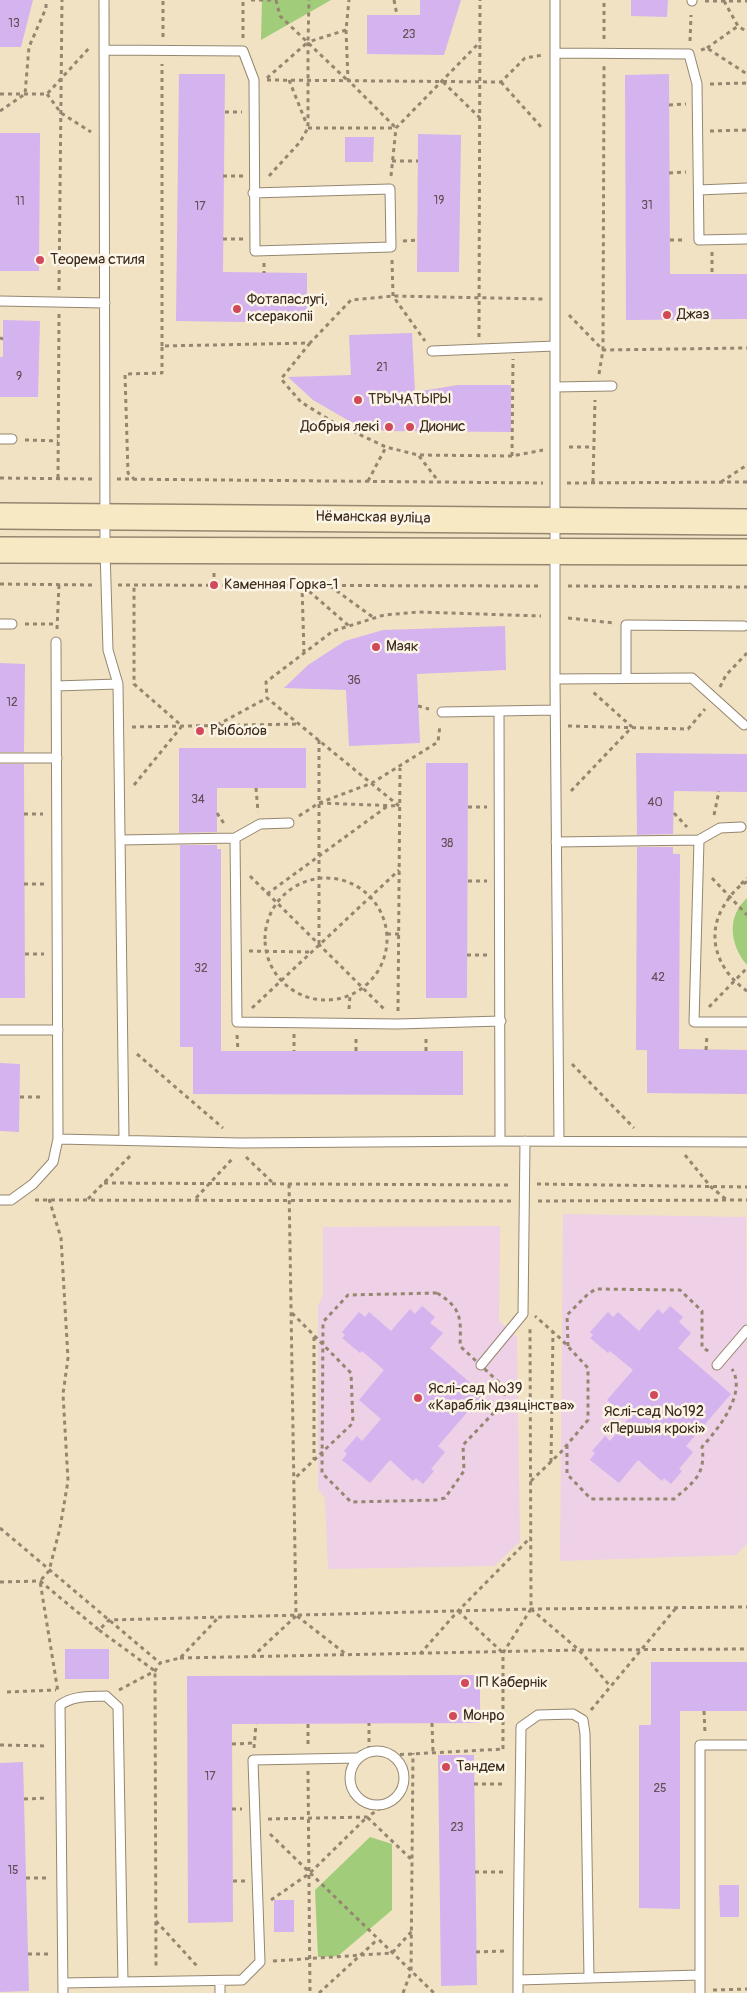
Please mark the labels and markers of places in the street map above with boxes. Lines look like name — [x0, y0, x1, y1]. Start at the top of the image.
place label: Теорема стиля — [50, 251, 145, 269]
marker: Теорема стиля — [34, 254, 46, 266]
place label: Фотапаслугі, ксеракопіі — [247, 291, 328, 326]
marker: Фотапаслугі, ксеракопіі — [231, 303, 243, 315]
place label: Джаз — [677, 306, 710, 324]
marker: Джаз — [661, 309, 673, 321]
place label: ТРЫЧАТЫРЫ — [368, 391, 451, 409]
marker: ТРЫЧАТЫРЫ — [352, 394, 364, 406]
place label: Добрыя лекі — [301, 418, 379, 436]
place label: Дионис — [420, 418, 466, 436]
marker: Добрыя лекі — [383, 421, 395, 433]
marker: Дионис — [404, 421, 416, 433]
place label: Каменная Горка-1 — [224, 576, 338, 594]
marker: Каменная Горка-1 — [208, 579, 220, 591]
place label: Маяк — [386, 638, 419, 656]
marker: Маяк — [370, 641, 382, 653]
place label: Рыболов — [210, 722, 267, 740]
marker: Рыболов — [194, 725, 206, 737]
place label: Яслі-сад №39 «Караблік дзяцінства» — [428, 1380, 574, 1415]
marker: Яслі-сад №192 «Першыя крокі» — [648, 1389, 660, 1401]
marker: Яслі-сад №39 «Караблік дзяцінства» — [412, 1392, 424, 1404]
place label: Яслі-сад №192 «Першыя крокі» — [603, 1403, 705, 1438]
place label: ІП Кабернік — [475, 1674, 548, 1692]
marker: ІП Кабернік — [459, 1677, 471, 1689]
place label: Монро — [463, 1707, 504, 1725]
marker: Монро — [447, 1710, 459, 1722]
place label: Тандем — [456, 1758, 505, 1776]
marker: Тандем — [440, 1761, 452, 1773]

